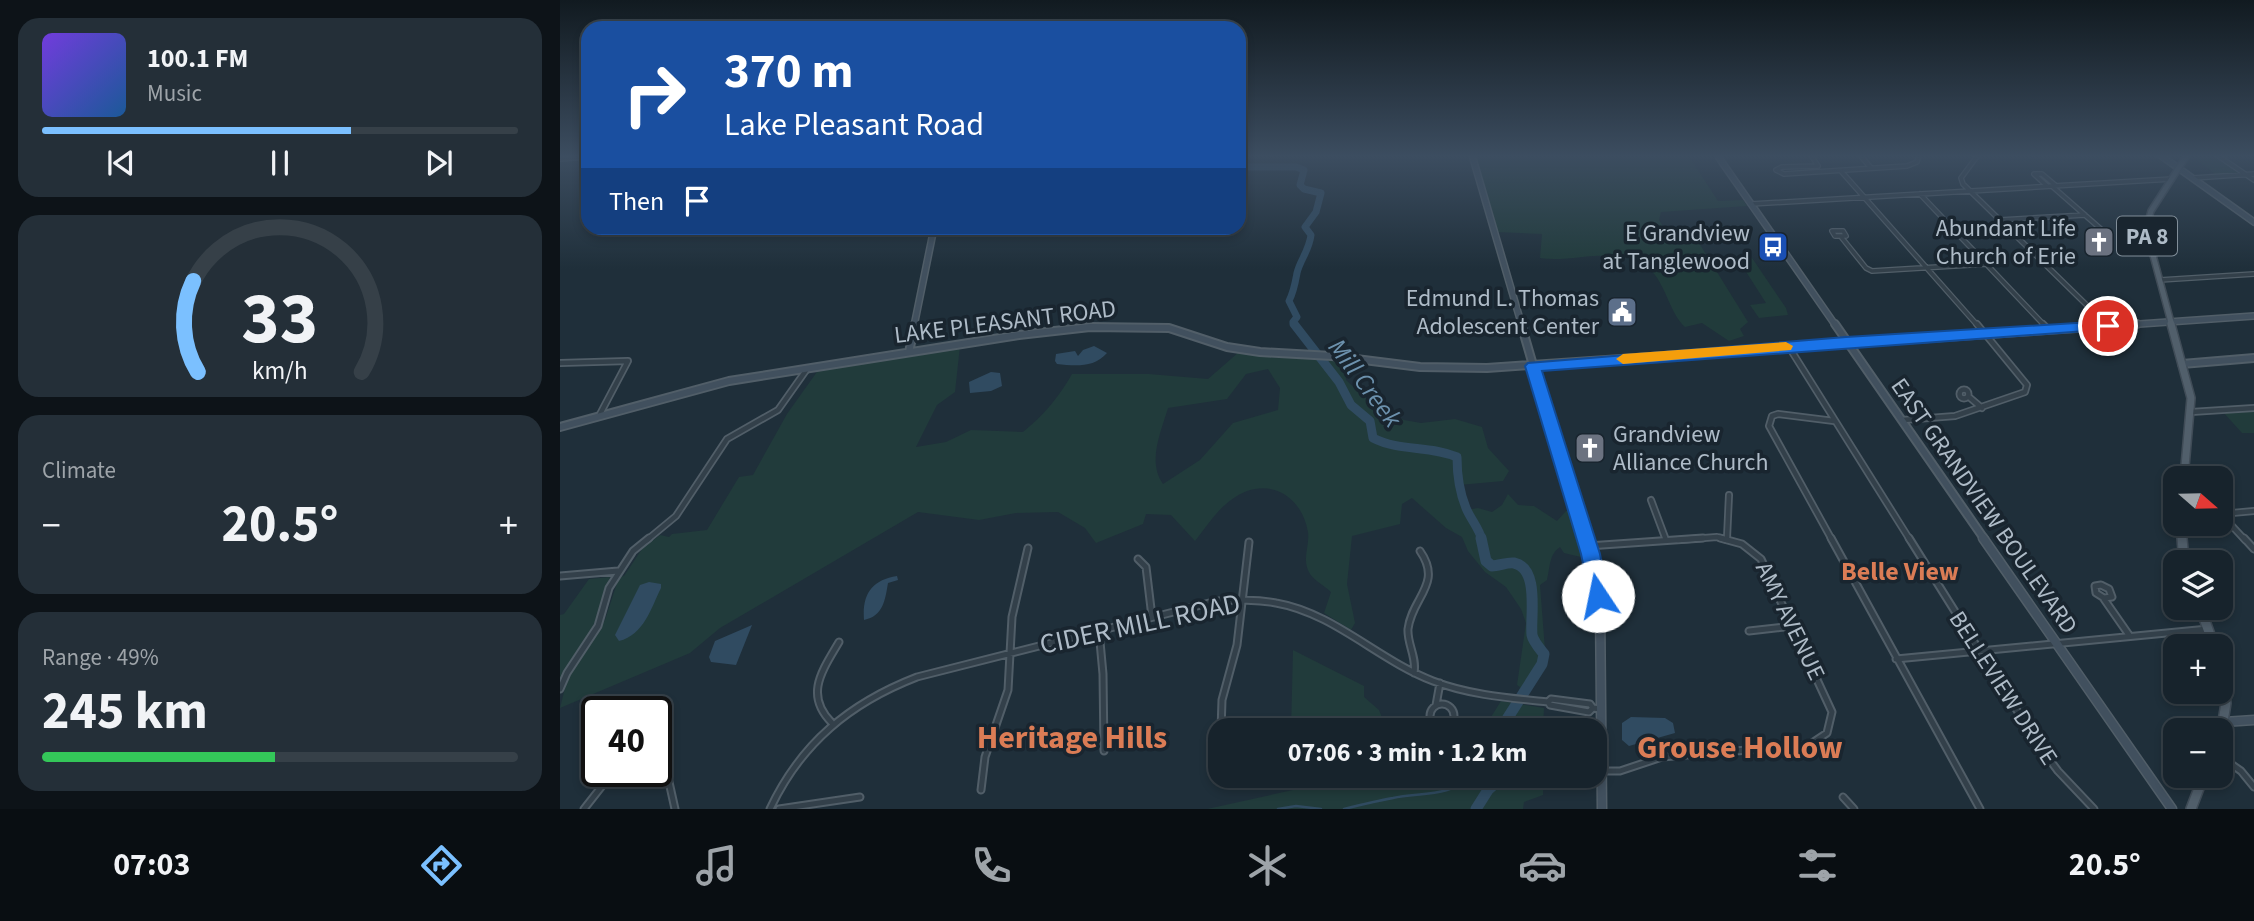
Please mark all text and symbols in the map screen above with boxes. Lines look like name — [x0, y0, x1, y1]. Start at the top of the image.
text: 370 m — [724, 37, 853, 107]
text: 100.1 FM — [147, 40, 248, 77]
icon: right — [609, 49, 700, 140]
text: Music — [147, 77, 202, 110]
text: Lake Pleasant Road — [724, 102, 984, 148]
icon: previous — [102, 144, 140, 182]
icon: pause — [261, 144, 299, 182]
icon: next — [420, 144, 458, 182]
icon: arrive — [678, 182, 716, 220]
text: Then — [609, 183, 664, 220]
place label: Abundant Life Church of Erie — [1936, 211, 2076, 274]
place label: E Grandview at Tanglewood — [1602, 216, 1750, 279]
road number: PA 8 — [2117, 216, 2177, 256]
church icon: Abundant Life Church of Erie — [2082, 225, 2116, 259]
bus stop icon: E Grandview at Tanglewood — [1756, 230, 1790, 264]
text: 33 — [242, 267, 318, 371]
place label: Edmund L. Thomas Adolescent Center — [1406, 281, 1600, 344]
street label: LAKE PLEASANT ROAD — [892, 291, 1118, 353]
public building icon: Edmund L. Thomas Adolescent Center — [1605, 295, 1639, 329]
pin — [2078, 296, 2138, 356]
icon: arrive — [2089, 307, 2127, 345]
water label: Mill Creek — [1319, 331, 1411, 436]
text: km/h — [252, 353, 308, 389]
street label: EAST GRANDVIEW BOULEVARD — [1882, 371, 2086, 641]
place label: Grandview Alliance Church — [1613, 417, 1768, 480]
church icon: Grandview Alliance Church — [1573, 431, 1607, 465]
text: Climate — [42, 454, 116, 487]
north arrow — [2163, 466, 2233, 536]
map controls — [2163, 466, 2233, 788]
text: 20.5° — [222, 488, 338, 562]
text: − — [42, 499, 61, 553]
text: + — [499, 499, 518, 553]
button: layers — [2163, 550, 2233, 620]
district label: Belle View — [1841, 553, 1959, 590]
street label: AMY AVENUE — [1746, 556, 1834, 686]
position arrow — [1561, 559, 1635, 633]
street label: CIDER MILL ROAD — [1036, 583, 1244, 665]
street label: BELLEVIEW DRIVE — [1940, 604, 2066, 772]
button: + — [2163, 634, 2233, 704]
text: Range · 49% — [42, 641, 159, 674]
text: 245 km — [42, 675, 208, 749]
speed limit sign: 40 — [581, 696, 672, 787]
district label: Heritage Hills — [977, 715, 1167, 761]
button: − — [2163, 718, 2233, 788]
district label: Grouse Hollow — [1637, 725, 1843, 771]
text: 07:06 · 3 min · 1.2 km — [1288, 734, 1527, 771]
icon: directions — [417, 841, 466, 890]
icon: music — [692, 841, 741, 890]
icon: phone — [967, 841, 1016, 890]
icon: climate — [1243, 841, 1292, 890]
icon: car — [1518, 841, 1567, 890]
icon: filters — [1793, 841, 1842, 890]
text: 07:03 — [113, 842, 190, 888]
text: 20.5° — [2069, 842, 2141, 888]

